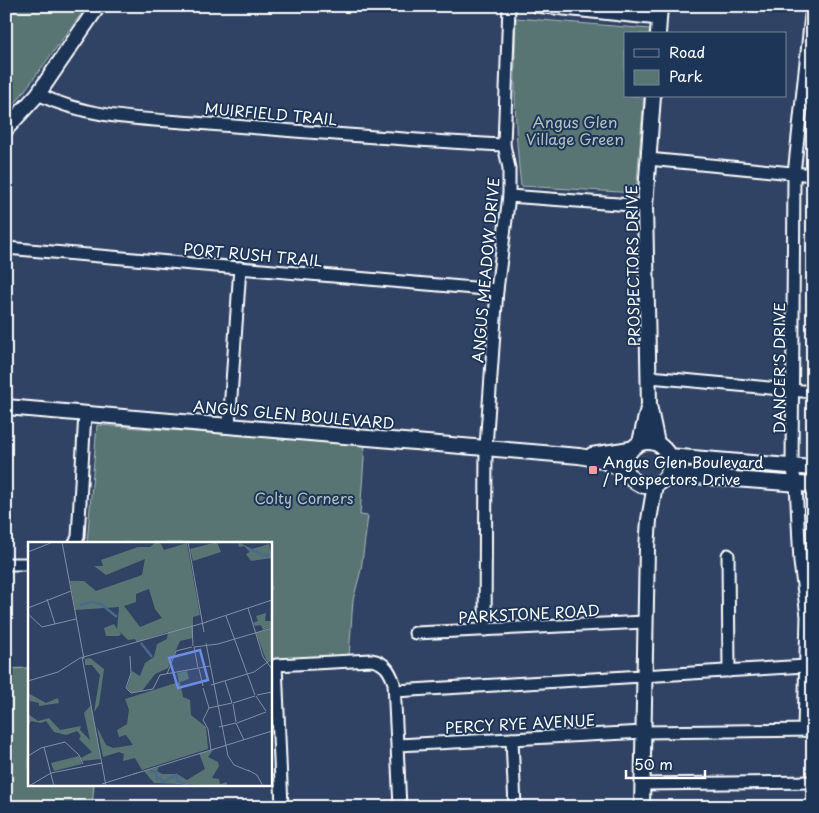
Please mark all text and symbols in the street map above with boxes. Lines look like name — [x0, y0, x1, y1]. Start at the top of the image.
legend — [624, 32, 786, 98]
text: Road — [669, 40, 705, 63]
text: Park — [669, 64, 703, 87]
street label: MUIRFIELD TRAIL — [204, 96, 339, 130]
park label: Angus Glen Village Green — [526, 110, 624, 150]
street label: ANGUS MEADOW DRIVE — [465, 176, 505, 364]
street label: PROSPECTORS DRIVE — [619, 185, 645, 347]
street label: PORT RUSH TRAIL — [182, 236, 324, 272]
street label: DANCER'S DRIVE — [767, 302, 790, 434]
street label: ANGUS GLEN BOULEVARD — [192, 394, 396, 434]
place label: Angus Glen Boulevard / Prospectors Drive — [603, 450, 764, 490]
marker: Angus Glen Boulevard / Prospectors Drive — [587, 464, 599, 476]
park label: Colty Corners — [254, 486, 354, 509]
inset map — [28, 542, 271, 786]
street label: PARKSTONE ROAD — [458, 598, 600, 628]
street label: PERCY RYE AVENUE — [444, 708, 596, 738]
scale bar — [626, 748, 705, 780]
text: 50 m — [634, 752, 673, 775]

